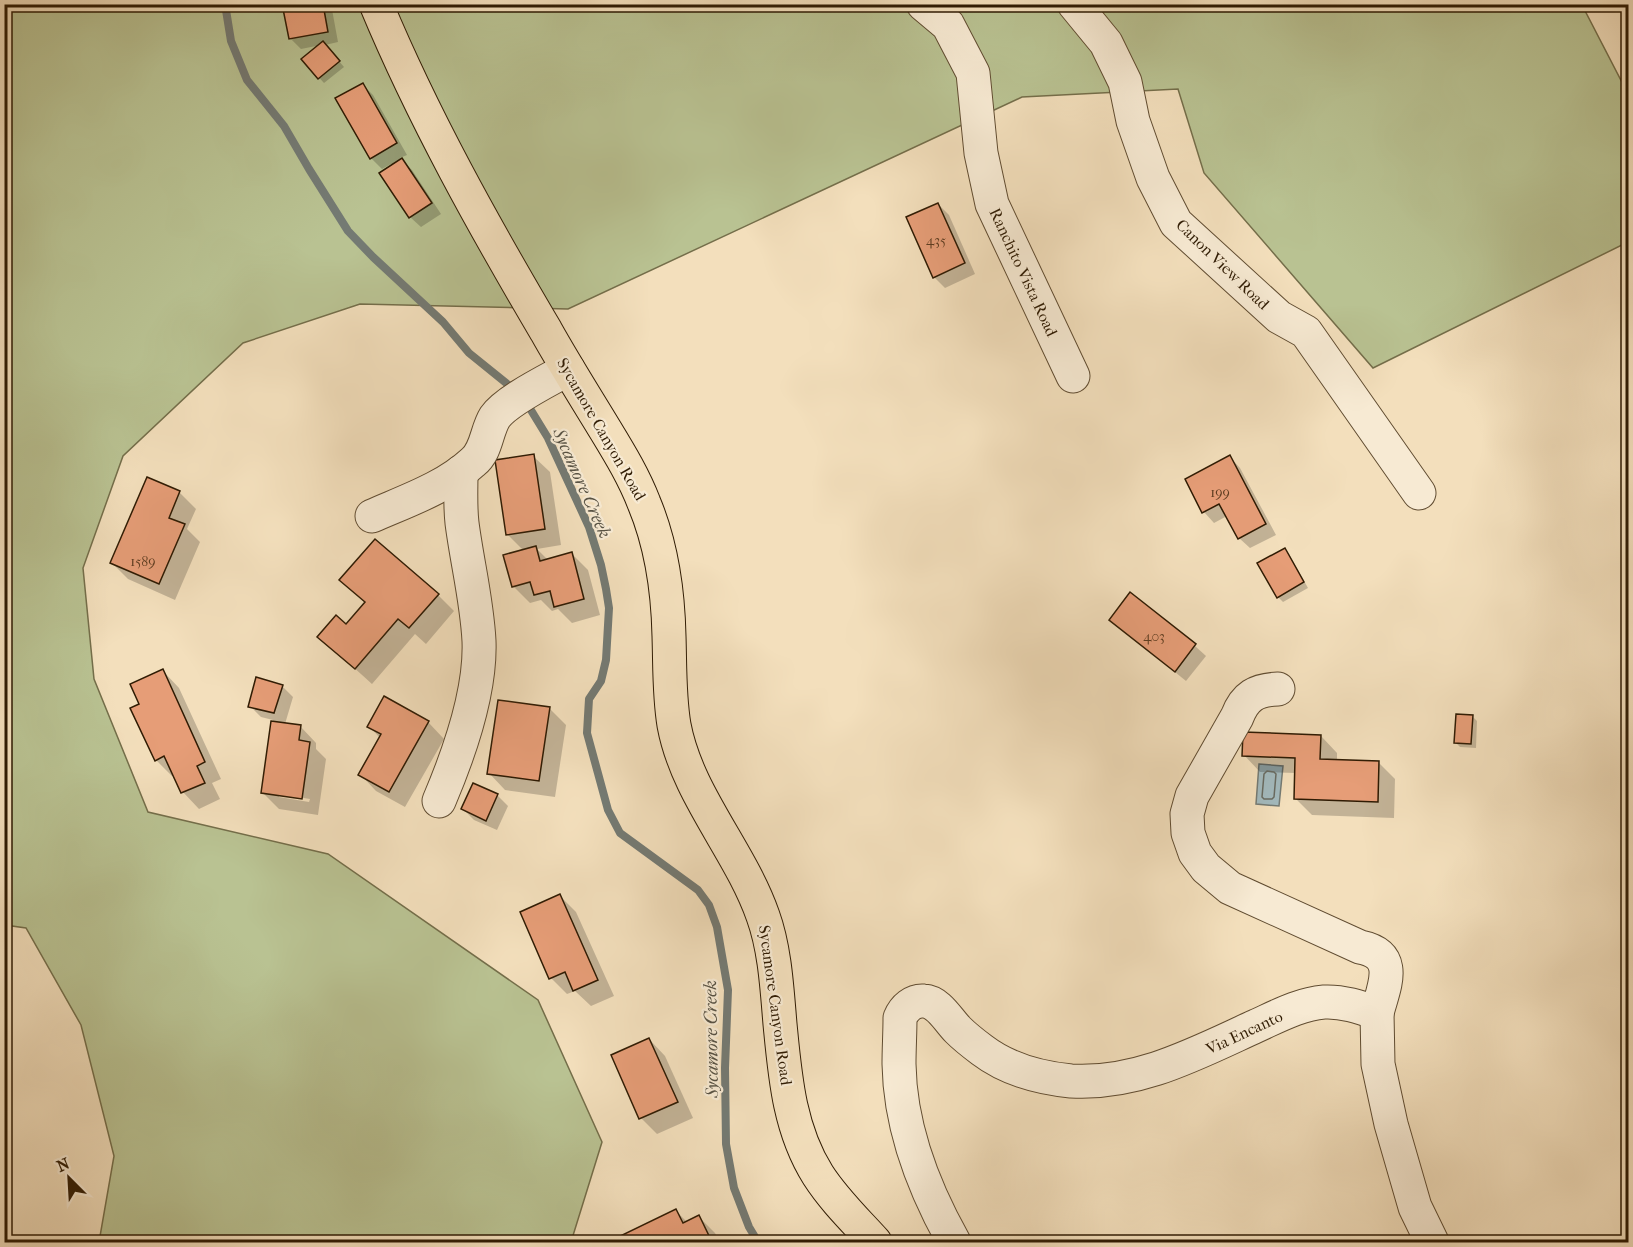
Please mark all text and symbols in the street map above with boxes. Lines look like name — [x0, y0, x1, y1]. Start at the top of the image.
street label: Ranchito Vista Road — [985, 205, 1062, 340]
street label: Canon View Road — [1172, 215, 1273, 314]
house number: 435 — [926, 232, 946, 249]
street label: Sycamore Canyon Road — [553, 355, 650, 504]
water label: Sycamore Creek — [548, 424, 615, 541]
house number: 199 — [1210, 484, 1230, 501]
house number: 1589 — [130, 553, 156, 570]
house number: 403 — [1143, 628, 1165, 645]
street label: Sycamore Canyon Road — [755, 924, 796, 1087]
water label: Sycamore Creek — [700, 980, 723, 1099]
street label: Via Encanto — [1202, 1006, 1286, 1059]
north arrow — [39, 1148, 99, 1208]
text: N — [54, 1153, 73, 1176]

